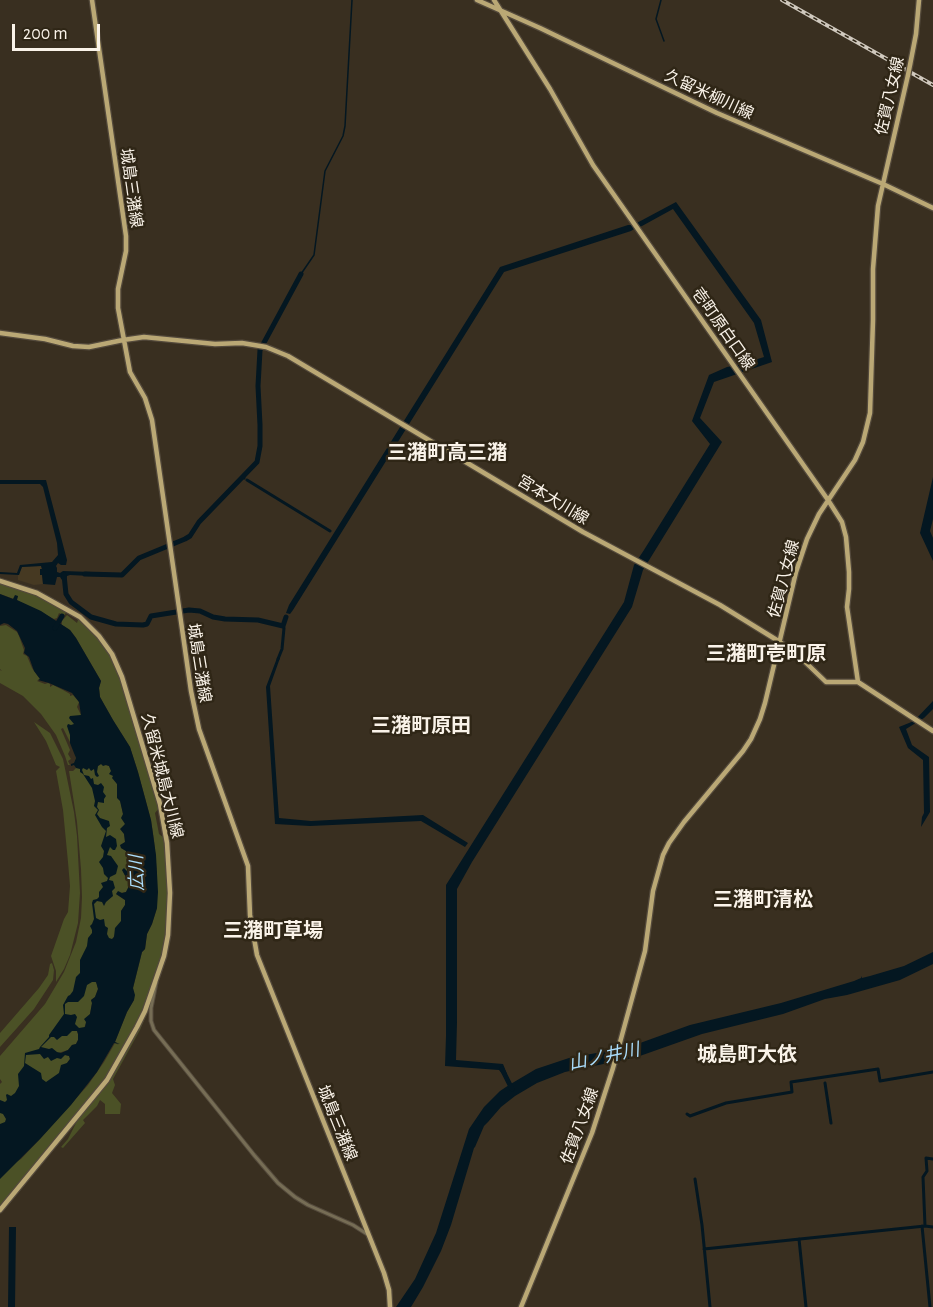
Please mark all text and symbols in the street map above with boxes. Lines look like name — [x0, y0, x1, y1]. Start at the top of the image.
scale bar — [15, 12, 104, 50]
text: 200 m — [23, 25, 68, 43]
street label: 佐賀八女線 — [872, 55, 908, 137]
street label: 久留米柳川線 — [661, 66, 757, 124]
street label: 城島三潴線 — [116, 147, 146, 229]
street label: 壱町原白口線 — [688, 284, 758, 374]
district label: 三潴町高三潴 — [387, 441, 507, 465]
street label: 宮本大川線 — [514, 471, 592, 529]
street label: 佐賀八女線 — [764, 538, 804, 620]
street label: 城島三潴線 — [183, 622, 215, 704]
district label: 三潴町壱町原 — [706, 642, 826, 666]
street label: 久留米城島大川線 — [137, 712, 187, 840]
district label: 三潴町原田 — [371, 714, 471, 738]
water label: 広川 — [126, 855, 148, 891]
district label: 三潴町清松 — [713, 888, 813, 912]
district label: 三潴町草場 — [223, 919, 323, 943]
water label: 山ノ井川 — [567, 1039, 641, 1075]
district label: 城島町大依 — [697, 1043, 797, 1067]
street label: 城島三潴線 — [313, 1082, 361, 1164]
street label: 佐賀八女線 — [557, 1085, 603, 1167]

